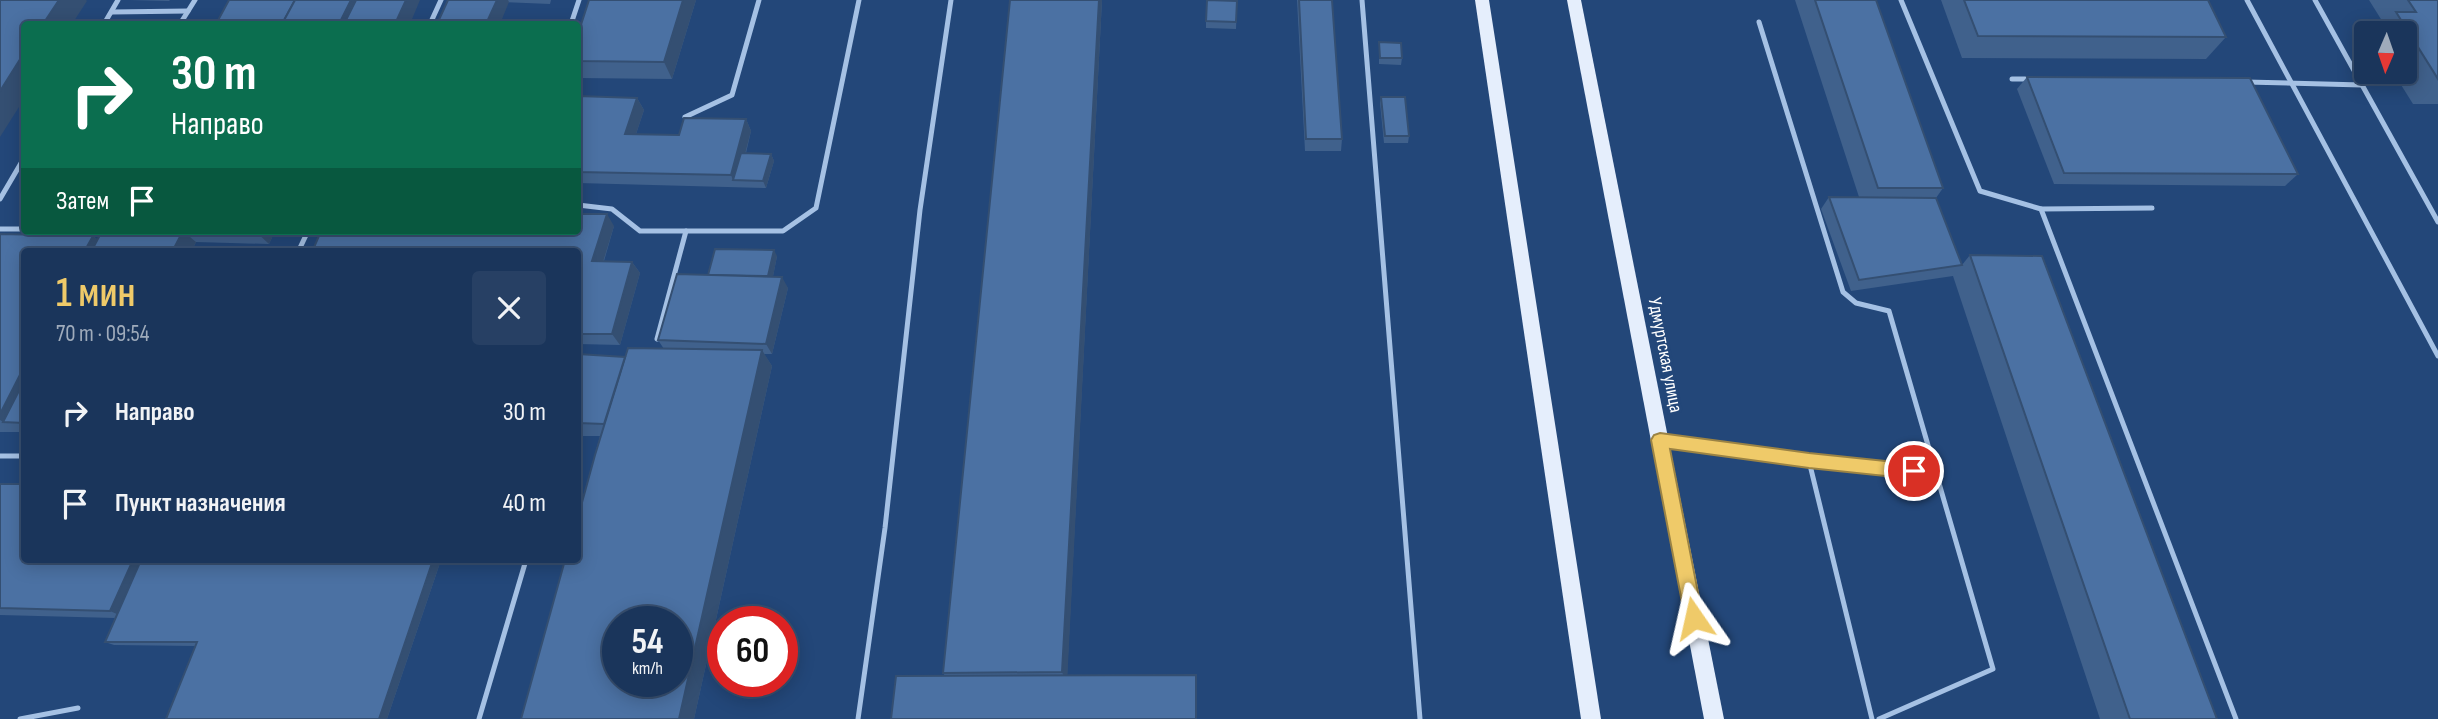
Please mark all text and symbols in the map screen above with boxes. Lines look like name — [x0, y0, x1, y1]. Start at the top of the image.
north arrow — [2354, 21, 2417, 84]
map controls — [2354, 21, 2417, 84]
text: 30 m — [171, 45, 256, 104]
icon: right — [56, 49, 147, 140]
text: Направо — [171, 105, 264, 144]
icon: arrive — [123, 182, 161, 220]
text: Затем — [56, 186, 109, 217]
text: 1 мин — [56, 268, 136, 319]
button: close — [472, 271, 546, 345]
street label: Удмуртская улица — [1643, 295, 1687, 415]
text: 70 m · 09:54 — [56, 320, 149, 348]
icon: right — [56, 394, 94, 432]
text: Направо — [115, 397, 194, 428]
text: 30 m — [503, 397, 546, 428]
pin — [1884, 441, 1944, 501]
icon: arrive — [1895, 452, 1933, 490]
icon: arrive — [56, 485, 94, 523]
text: Пункт назначения — [115, 488, 286, 519]
text: 40 m — [503, 488, 546, 519]
position arrow — [1657, 581, 1731, 655]
speed limit sign: 60 — [707, 606, 798, 697]
text: 54 — [632, 621, 663, 664]
text: km/h — [632, 658, 663, 679]

